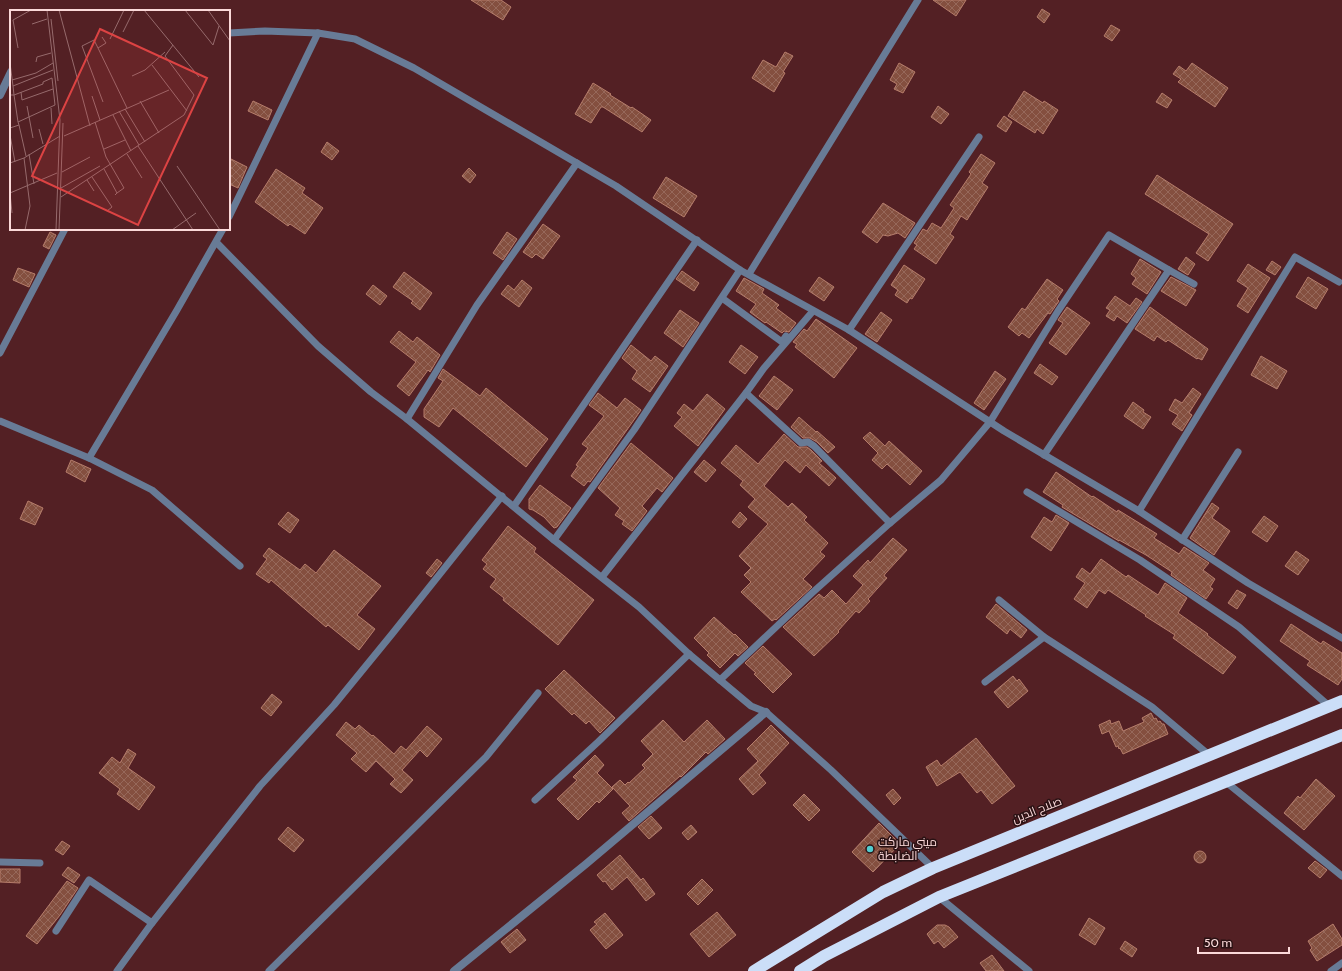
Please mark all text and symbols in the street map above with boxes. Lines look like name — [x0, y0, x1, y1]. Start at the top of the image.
inset map — [10, 10, 230, 230]
street label: صلاح الدين — [1010, 793, 1064, 827]
place label: ميني ماركت الضابطة — [878, 834, 937, 863]
marker: ميني ماركت الضابطة — [865, 844, 875, 854]
scale bar — [1198, 929, 1289, 955]
text: 50 m — [1204, 935, 1232, 950]

